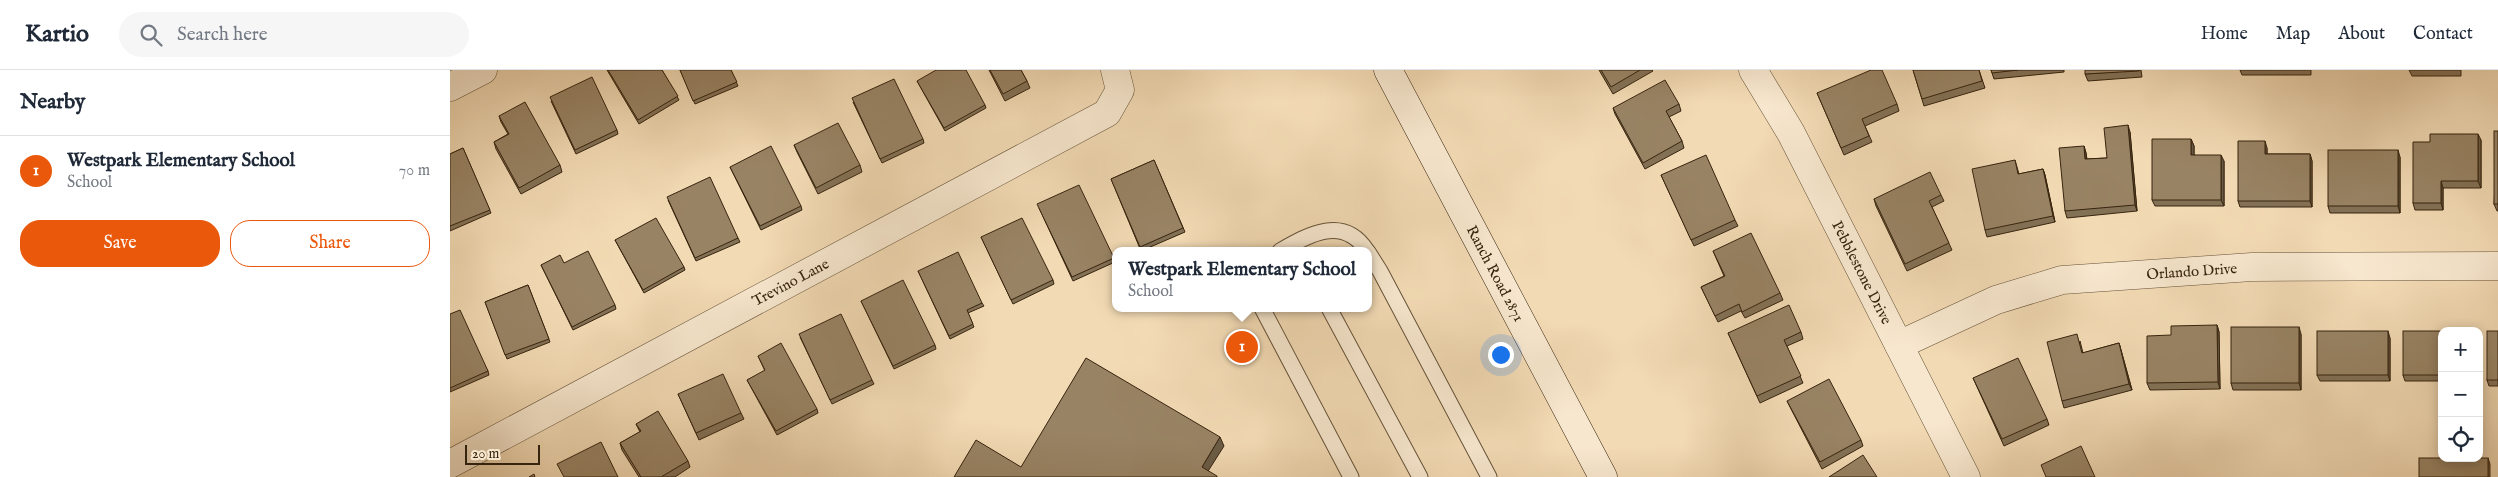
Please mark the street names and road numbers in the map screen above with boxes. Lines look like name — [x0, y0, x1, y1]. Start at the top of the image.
street label: Pebblestone Drive — [1828, 217, 1896, 328]
street label: Ranch Road 2871 — [1462, 222, 1529, 325]
street label: Trevino Lane — [749, 254, 832, 310]
street label: Orlando Drive — [2146, 259, 2238, 284]

